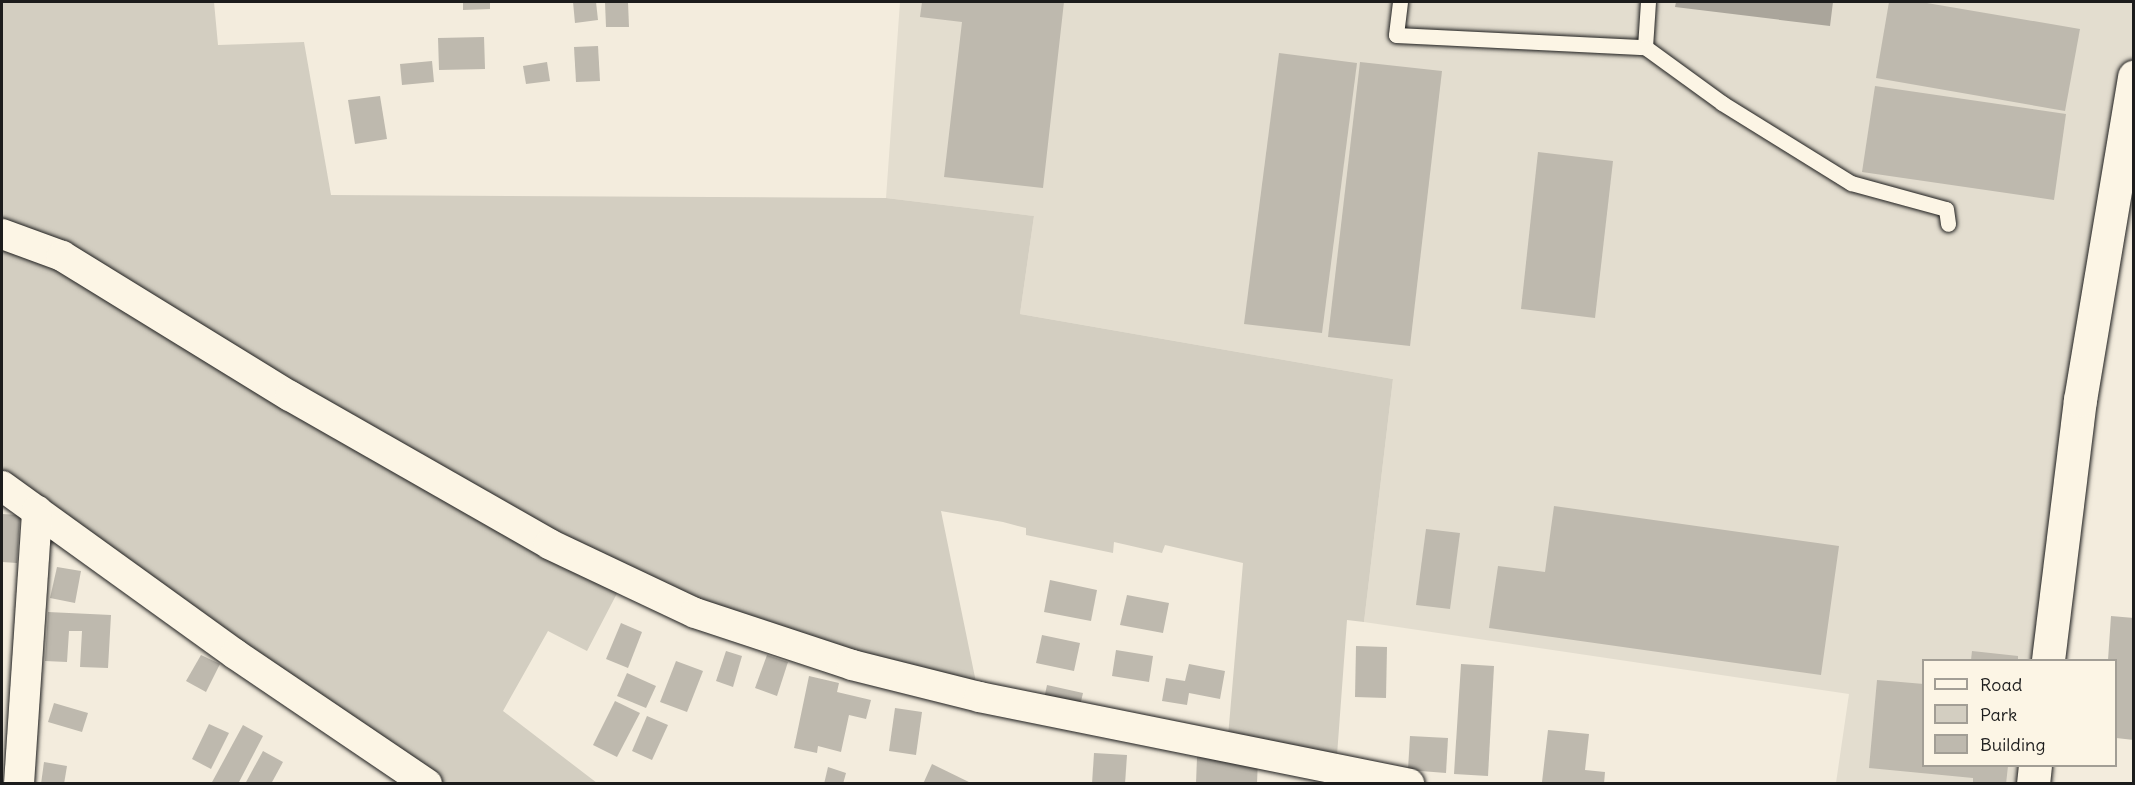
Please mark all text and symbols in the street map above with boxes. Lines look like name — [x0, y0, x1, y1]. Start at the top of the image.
legend — [1922, 659, 2117, 767]
text: Road — [1980, 673, 2022, 696]
text: Park — [1980, 703, 2017, 726]
text: Building — [1980, 733, 2045, 756]

